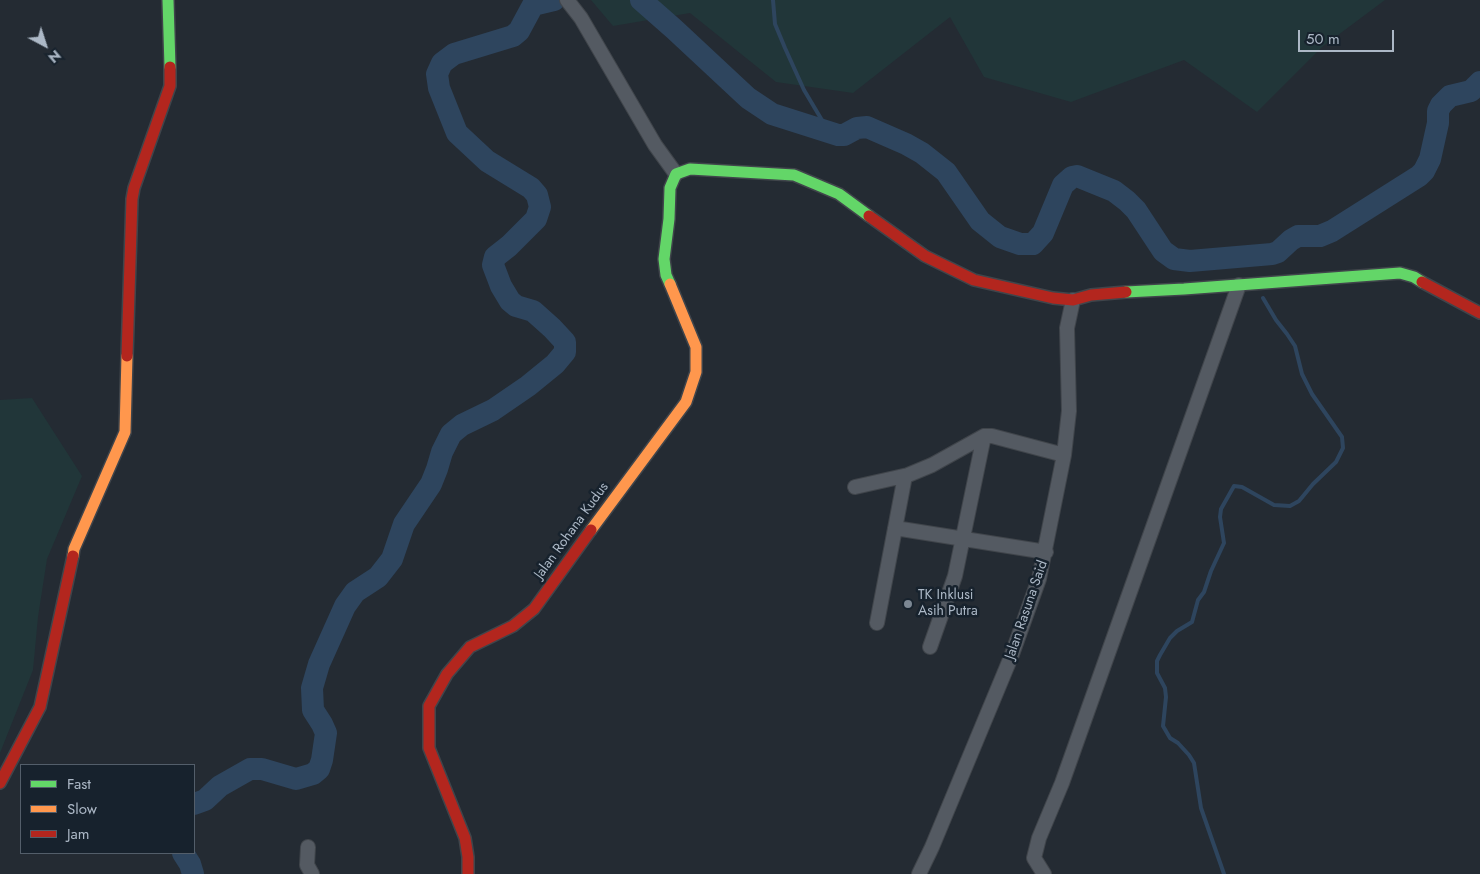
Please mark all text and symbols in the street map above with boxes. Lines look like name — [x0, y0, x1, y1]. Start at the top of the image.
north arrow — [20, 20, 70, 70]
scale bar — [1300, 20, 1396, 52]
text: 50 m — [1306, 28, 1340, 50]
text: N — [44, 45, 65, 68]
street label: Jalan Rohana Kudus — [531, 479, 613, 583]
street label: Jalan Rasuna Said — [1002, 558, 1052, 662]
place label: TK Inklusi Asih Putra — [918, 588, 978, 620]
marker: TK Inklusi Asih Putra — [902, 598, 914, 610]
legend — [20, 764, 195, 854]
text: Fast — [67, 773, 91, 795]
text: Slow — [67, 798, 97, 820]
text: Jam — [67, 823, 90, 845]

